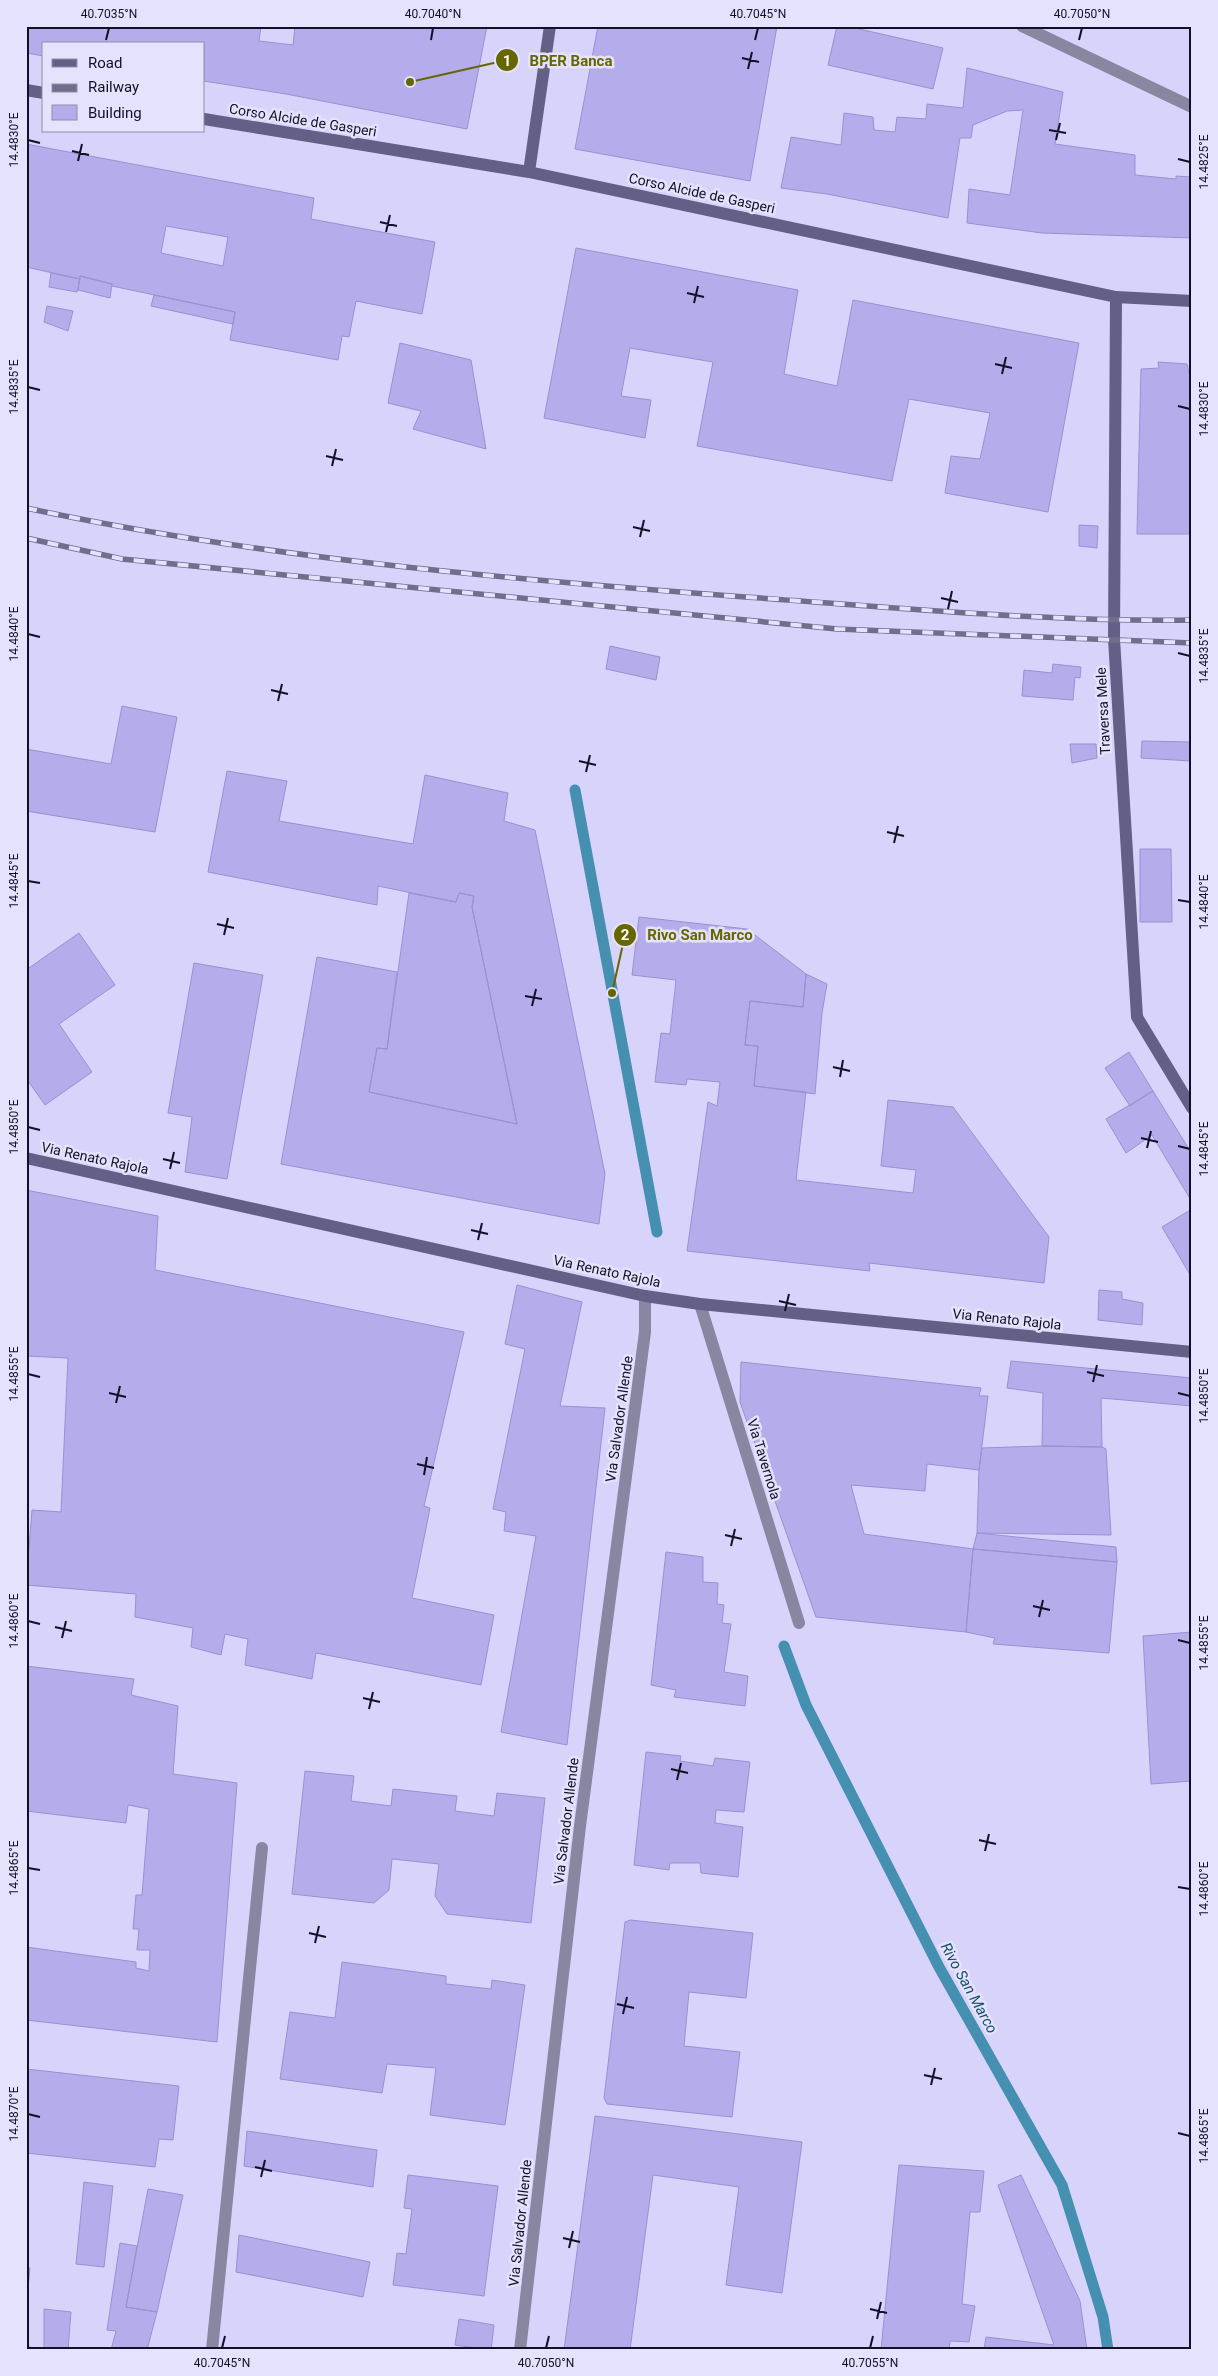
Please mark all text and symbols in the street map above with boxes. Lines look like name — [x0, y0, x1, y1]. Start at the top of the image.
text: 40.7035°N — [81, 7, 137, 21]
text: 40.7040°N — [405, 7, 461, 21]
text: 40.7045°N — [730, 7, 786, 21]
text: 40.7050°N — [1054, 7, 1110, 21]
legend — [42, 42, 205, 132]
callout: BPER Banca — [494, 45, 622, 75]
text: 1 — [503, 52, 511, 70]
text: BPER Banca — [530, 52, 612, 70]
text: Road — [88, 54, 122, 72]
text: Railway — [88, 78, 139, 96]
street label: Corso Alcide de Gasperi — [228, 100, 378, 140]
text: Building — [88, 104, 142, 122]
text: 14.4830°E — [7, 112, 21, 167]
text: 14.4825°E — [1197, 134, 1211, 189]
street label: Corso Alcide de Gasperi — [627, 170, 777, 216]
text: 14.4835°E — [7, 359, 21, 414]
text: 14.4830°E — [1197, 381, 1211, 436]
text: 14.4840°E — [7, 606, 21, 661]
text: 14.4835°E — [1197, 628, 1211, 683]
street label: Traversa Mele — [1093, 667, 1113, 755]
text: 14.4845°E — [7, 853, 21, 908]
text: 14.4840°E — [1197, 874, 1211, 929]
callout: Rivo San Marco — [612, 920, 763, 950]
text: 2 — [621, 926, 630, 944]
text: Rivo San Marco — [647, 926, 753, 944]
text: 14.4850°E — [7, 1099, 21, 1154]
text: 14.4845°E — [1197, 1121, 1211, 1176]
street label: Via Renato Rajola — [40, 1139, 150, 1177]
street label: Via Renato Rajola — [552, 1252, 662, 1290]
street label: Via Renato Rajola — [952, 1305, 1062, 1333]
text: 14.4855°E — [7, 1346, 21, 1401]
street label: Via Salvador Allende — [602, 1355, 636, 1483]
text: 14.4850°E — [1197, 1368, 1211, 1423]
street label: Via Tavernola — [744, 1417, 784, 1501]
text: 14.4860°E — [7, 1593, 21, 1648]
text: 14.4855°E — [1197, 1615, 1211, 1670]
street label: Via Salvador Allende — [550, 1757, 582, 1885]
text: 14.4865°E — [7, 1840, 21, 1895]
text: 14.4860°E — [1197, 1861, 1211, 1916]
water label: Rivo San Marco — [937, 1939, 1001, 2037]
text: 14.4870°E — [7, 2086, 21, 2141]
text: 14.4865°E — [1197, 2108, 1211, 2163]
street label: Via Salvador Allende — [505, 2159, 535, 2287]
text: 40.7045°N — [194, 2356, 250, 2370]
text: 40.7050°N — [518, 2356, 574, 2370]
text: 40.7055°N — [842, 2356, 898, 2370]

